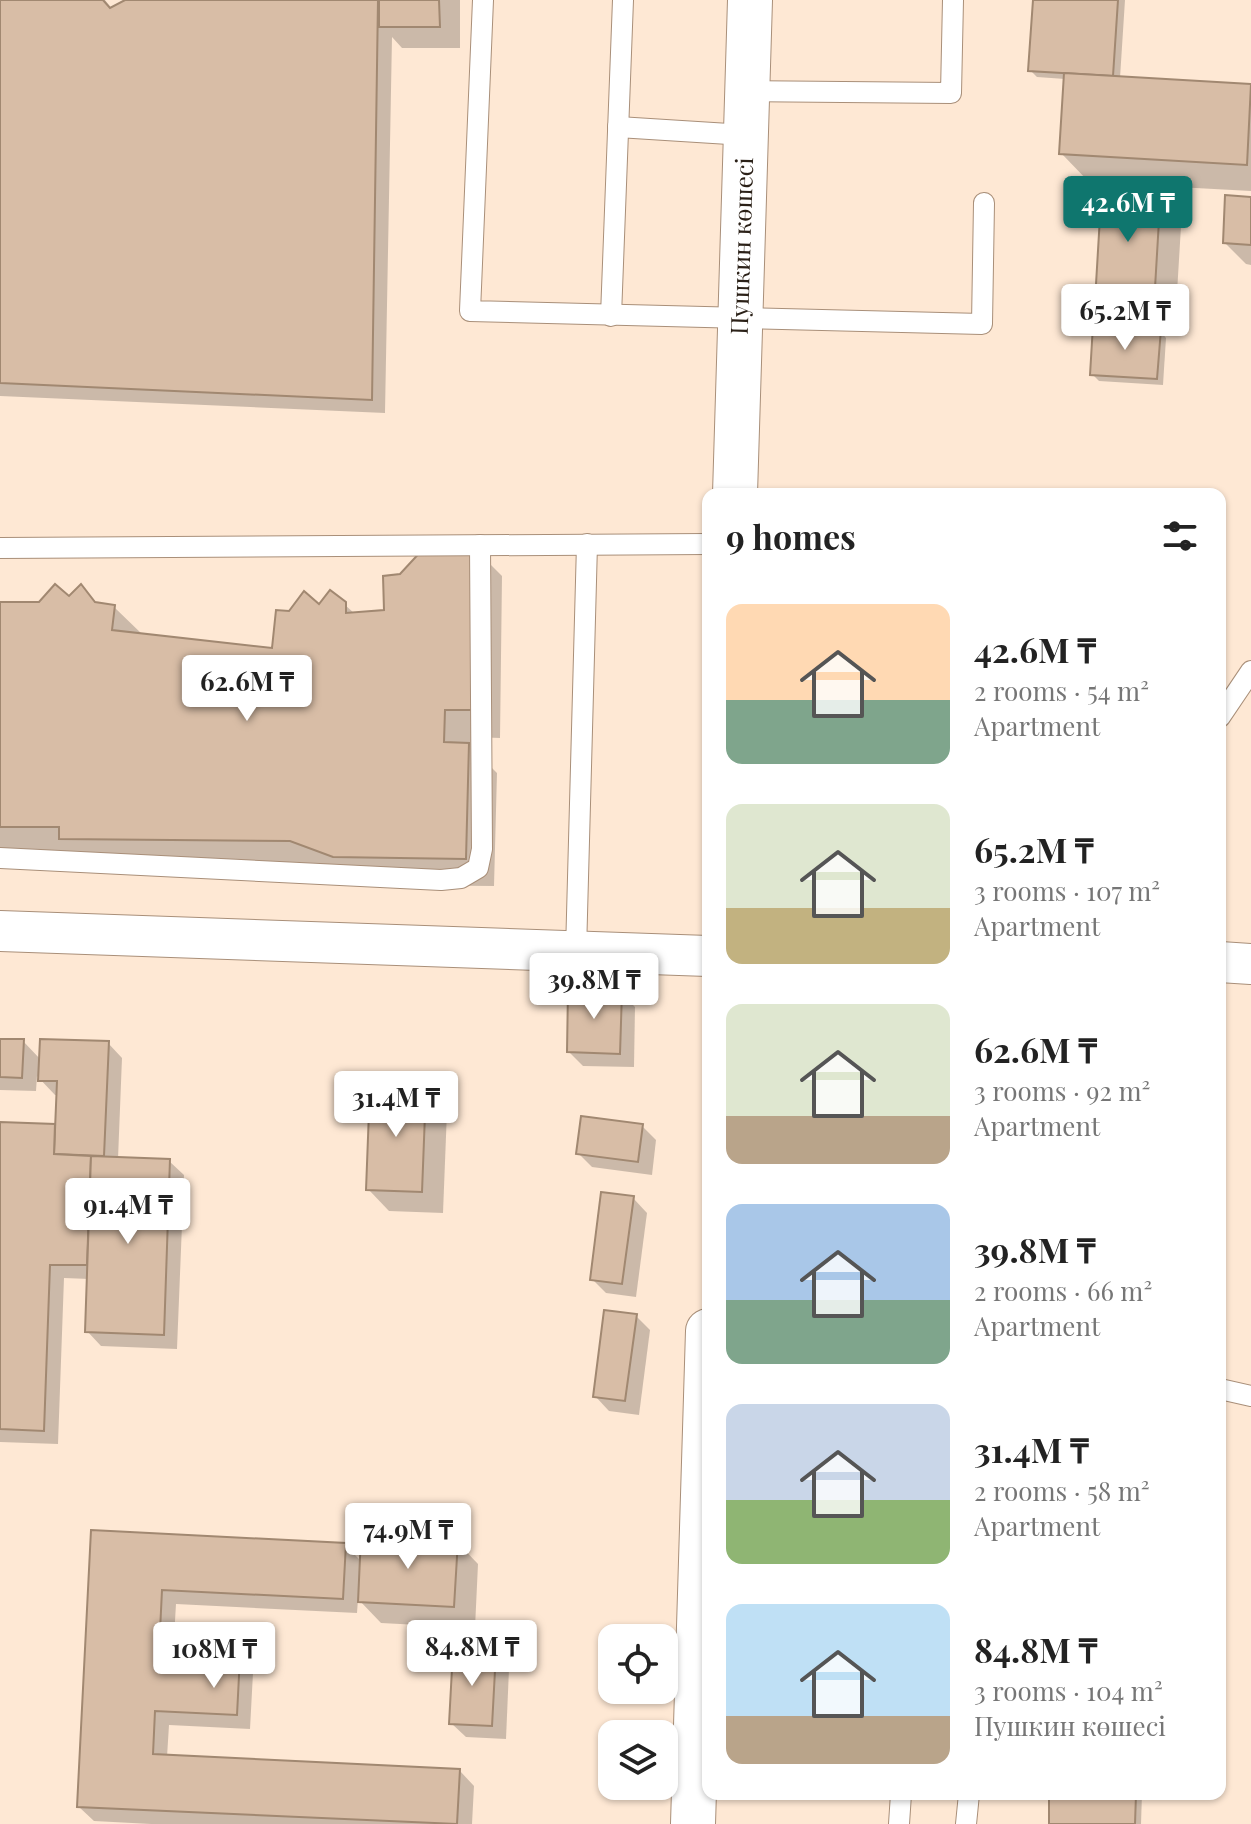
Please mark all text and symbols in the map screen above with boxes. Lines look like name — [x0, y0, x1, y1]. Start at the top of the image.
street label: Пушкин көшесі — [722, 157, 759, 335]
pin: 42.6M ₸ — [1054, 176, 1202, 244]
text: 42.6M ₸ — [1081, 184, 1175, 219]
pin: 65.2M ₸ — [1051, 284, 1199, 352]
text: 65.2M ₸ — [1079, 292, 1171, 327]
text: 9 homes — [726, 513, 856, 559]
icon: filters — [1158, 514, 1202, 558]
text: 42.6M ₸ — [974, 626, 1096, 672]
icon: home — [790, 636, 886, 732]
pin: 62.6M ₸ — [173, 655, 321, 723]
text: 62.6M ₸ — [200, 663, 294, 698]
text: 2 rooms · 54 m² — [974, 673, 1149, 708]
text: Apartment — [974, 708, 1100, 743]
text: 65.2M ₸ — [974, 826, 1094, 872]
icon: home — [790, 836, 886, 932]
text: 3 rooms · 107 m² — [974, 873, 1160, 908]
text: Apartment — [974, 908, 1100, 943]
pin: 39.8M ₸ — [520, 953, 668, 1021]
text: 39.8M ₸ — [547, 961, 641, 996]
text: 62.6M ₸ — [974, 1026, 1097, 1072]
icon: home — [790, 1036, 886, 1132]
pin: 31.4M ₸ — [322, 1071, 470, 1139]
text: 3 rooms · 92 m² — [974, 1073, 1150, 1108]
text: 31.4M ₸ — [352, 1079, 440, 1114]
text: Apartment — [974, 1108, 1100, 1143]
pin: 91.4M ₸ — [54, 1178, 202, 1246]
text: 91.4M ₸ — [83, 1186, 173, 1221]
text: 39.8M ₸ — [974, 1226, 1096, 1272]
icon: home — [790, 1236, 886, 1332]
text: 2 rooms · 66 m² — [974, 1273, 1152, 1308]
text: Apartment — [974, 1308, 1100, 1343]
text: 31.4M ₸ — [974, 1426, 1089, 1472]
icon: home — [790, 1436, 886, 1532]
text: 2 rooms · 58 m² — [974, 1473, 1150, 1508]
pin: 74.9M ₸ — [334, 1503, 482, 1571]
text: Apartment — [974, 1508, 1100, 1543]
text: 74.9M ₸ — [363, 1511, 453, 1546]
pin: 84.8M ₸ — [398, 1620, 546, 1688]
pin: 108M ₸ — [149, 1622, 279, 1690]
map controls — [598, 1624, 678, 1800]
button: locate — [598, 1624, 678, 1704]
text: 84.8M ₸ — [974, 1626, 1097, 1672]
text: 84.8M ₸ — [425, 1628, 519, 1663]
text: 108M ₸ — [171, 1630, 257, 1665]
icon: home — [790, 1636, 886, 1732]
text: 3 rooms · 104 m² — [974, 1673, 1163, 1708]
text: Пушкин көшесі — [974, 1708, 1166, 1743]
button: layers — [598, 1720, 678, 1800]

